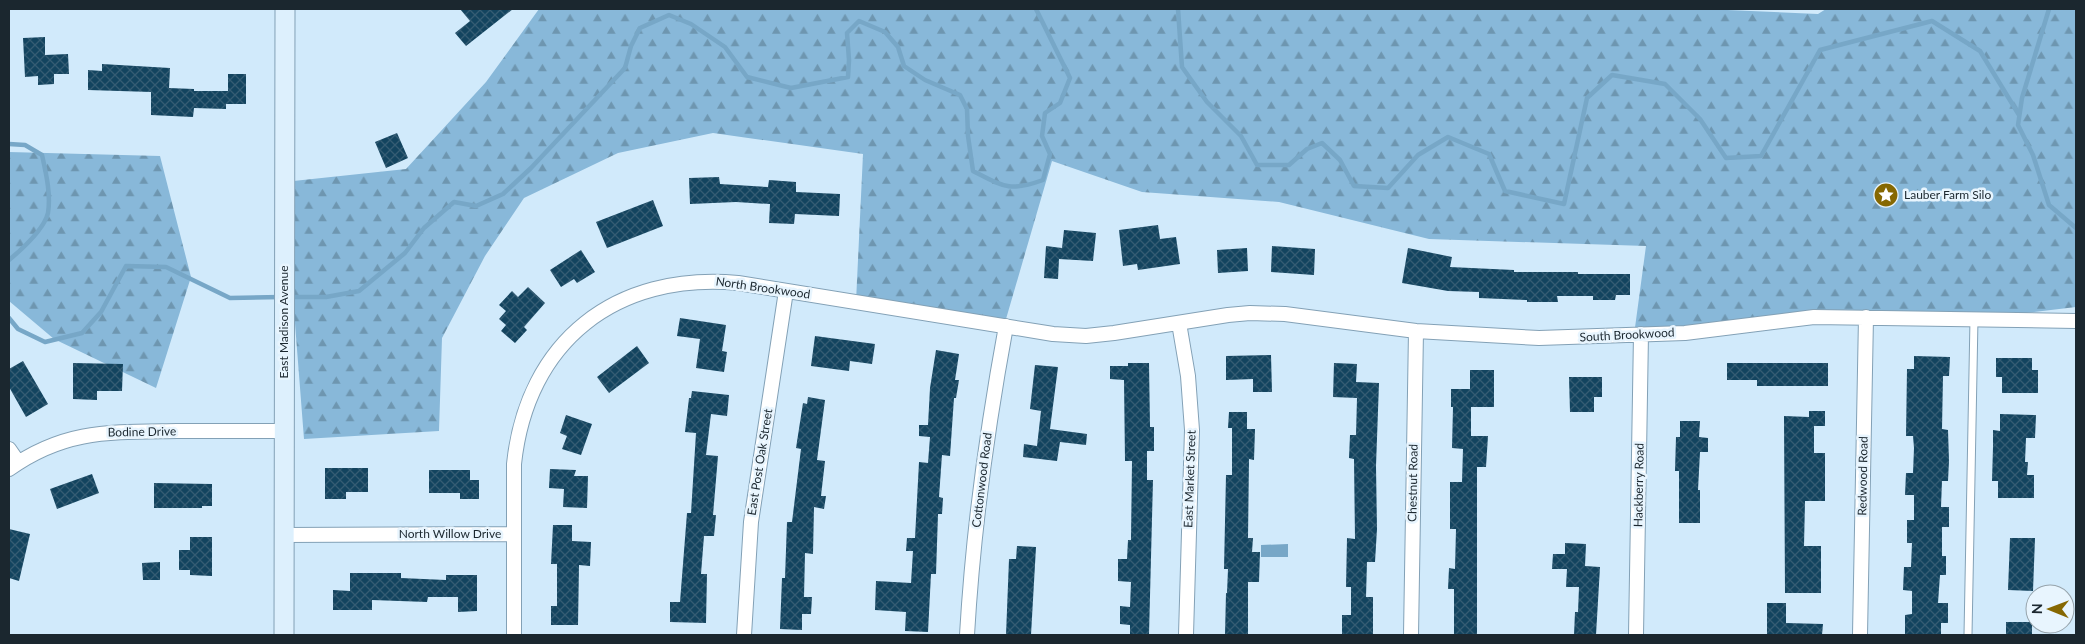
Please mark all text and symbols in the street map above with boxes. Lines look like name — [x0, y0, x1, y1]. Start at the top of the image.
place icon: Lauber Farm Silo — [1873, 182, 1899, 208]
place label: Lauber Farm Silo — [1904, 187, 1991, 202]
street label: East Madison Avenue — [276, 265, 291, 379]
street label: North Brookwood — [715, 273, 811, 302]
street label: South Brookwood — [1579, 325, 1675, 344]
street label: East Post Oak Street — [744, 407, 775, 516]
street label: Bodine Drive — [107, 423, 177, 440]
street label: East Market Street — [1180, 429, 1199, 528]
street label: Cottonwood Road — [968, 432, 995, 528]
street label: Redwood Road — [1854, 436, 1871, 516]
street label: Hackberry Road — [1630, 443, 1647, 527]
street label: Chestnut Road — [1404, 444, 1421, 522]
street label: North Willow Drive — [399, 526, 501, 541]
north arrow — [2025, 584, 2075, 634]
text: N — [2028, 603, 2045, 614]

